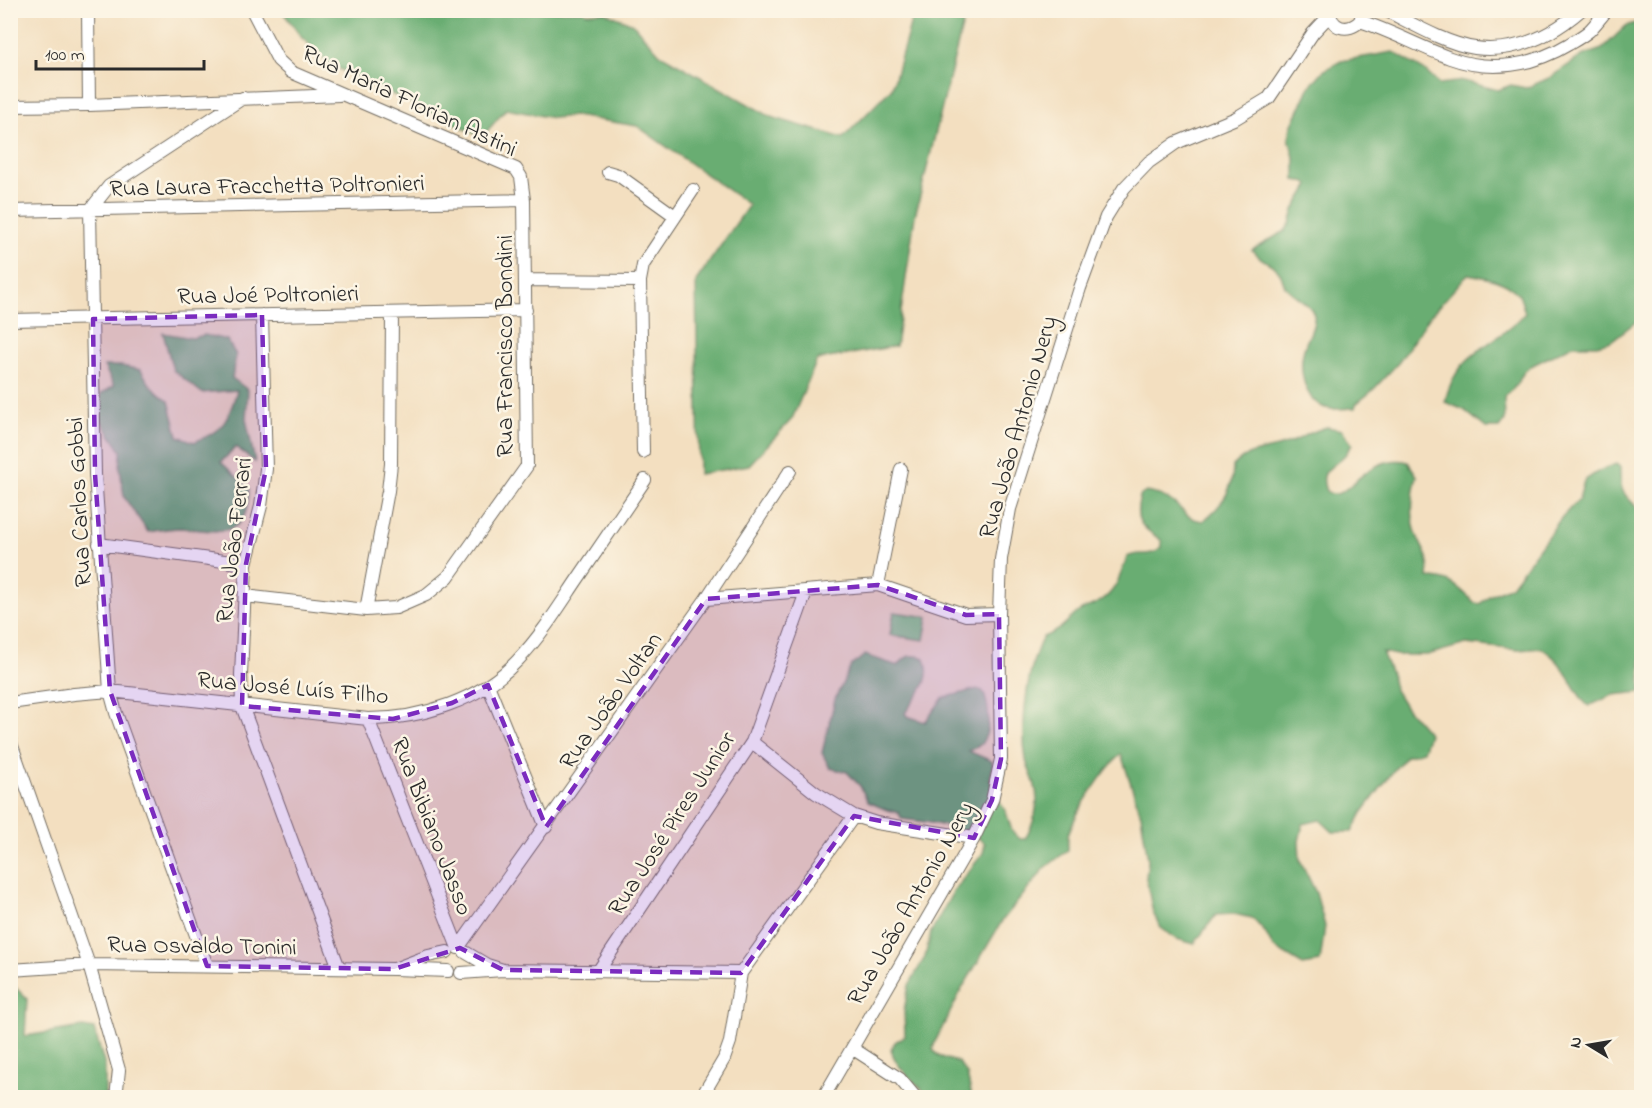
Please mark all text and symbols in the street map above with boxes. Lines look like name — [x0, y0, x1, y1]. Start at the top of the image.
scale bar — [36, 33, 204, 71]
street label: Rua Maria Florian Astini — [295, 37, 523, 168]
text: 100 m — [45, 43, 85, 69]
street label: Rua Laura Fracchetta Poltronieri — [109, 167, 425, 208]
street label: Rua Francisco Bondini — [489, 235, 524, 457]
street label: Rua Joé Poltronieri — [177, 277, 359, 316]
street label: Rua João Antonio Nery — [971, 312, 1069, 543]
street label: Rua Carlos Gobbi — [59, 416, 102, 588]
street label: Rua João Ferrari — [208, 455, 263, 625]
street label: Rua João Voltan — [552, 626, 672, 777]
street label: Rua José Luís Filho — [196, 664, 390, 715]
street label: Rua José Pires Junior — [600, 725, 746, 923]
street label: Rua Bibiano Jasso — [381, 733, 481, 921]
street label: Rua João Antonio Nery — [839, 796, 986, 1013]
street label: Rua Osvaldo Tonini — [107, 928, 297, 967]
north arrow — [1559, 1015, 1619, 1075]
text: N — [1563, 1035, 1589, 1050]

